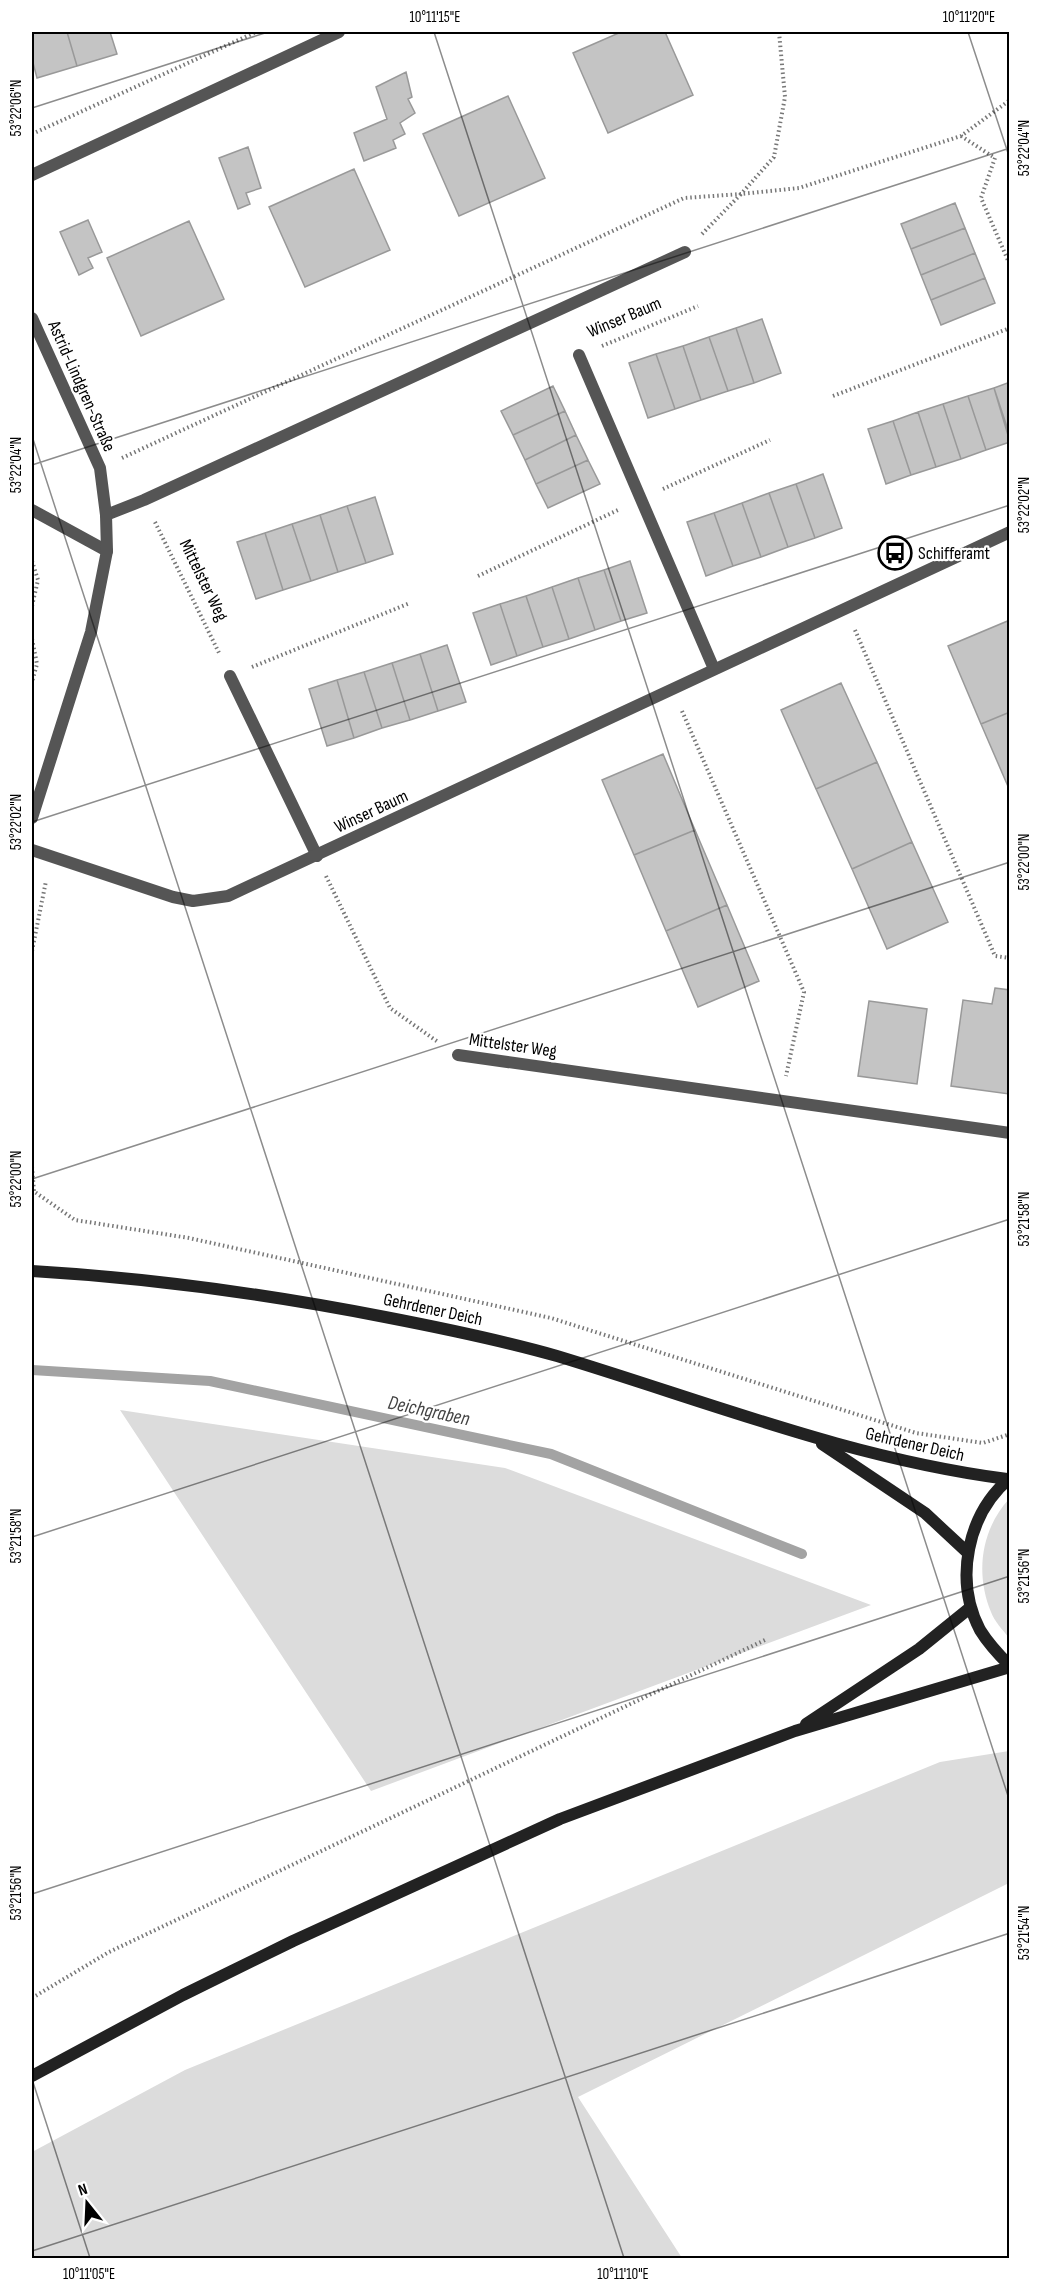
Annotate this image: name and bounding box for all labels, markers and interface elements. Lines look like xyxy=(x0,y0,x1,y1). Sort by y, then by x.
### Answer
text: 10°11'15"E xyxy=(410,8,460,27)
text: 10°11'20"E xyxy=(943,8,995,27)
text: 53°22'06"N xyxy=(7,80,26,136)
text: 53°22'04"N xyxy=(1015,120,1034,176)
street label: Winser Baum xyxy=(584,292,664,342)
street label: Astrid-Lindgren-Straße xyxy=(43,317,120,455)
text: 53°22'04"N xyxy=(7,437,26,493)
text: 53°22'02"N xyxy=(1015,477,1034,533)
bus stop icon: Schifferamt xyxy=(877,535,913,571)
street label: Mittelster Weg xyxy=(175,536,232,625)
place label: Schifferamt xyxy=(918,543,991,564)
street label: Winser Baum xyxy=(331,785,411,838)
text: 53°22'02"N xyxy=(7,794,26,850)
text: 53°22'00"N xyxy=(1015,834,1034,890)
street label: Mittelster Weg xyxy=(468,1029,558,1062)
text: 53°22'00"N xyxy=(7,1151,26,1207)
text: 53°21'58"N xyxy=(1015,1192,1034,1246)
street label: Gehrdener Deich xyxy=(381,1289,484,1330)
water label: Deichgraben xyxy=(386,1391,472,1431)
street label: Gehrdener Deich xyxy=(863,1423,966,1466)
text: 53°21'58"N xyxy=(7,1509,26,1563)
text: 53°21'56"N xyxy=(1015,1549,1034,1603)
text: 53°21'56"N xyxy=(7,1866,26,1920)
text: 53°21'54"N xyxy=(1015,1906,1034,1960)
north arrow xyxy=(57,2173,117,2233)
text: N xyxy=(76,2180,90,2201)
text: 10°11'05"E xyxy=(63,2265,115,2284)
text: 10°11'10"E xyxy=(597,2265,649,2284)

